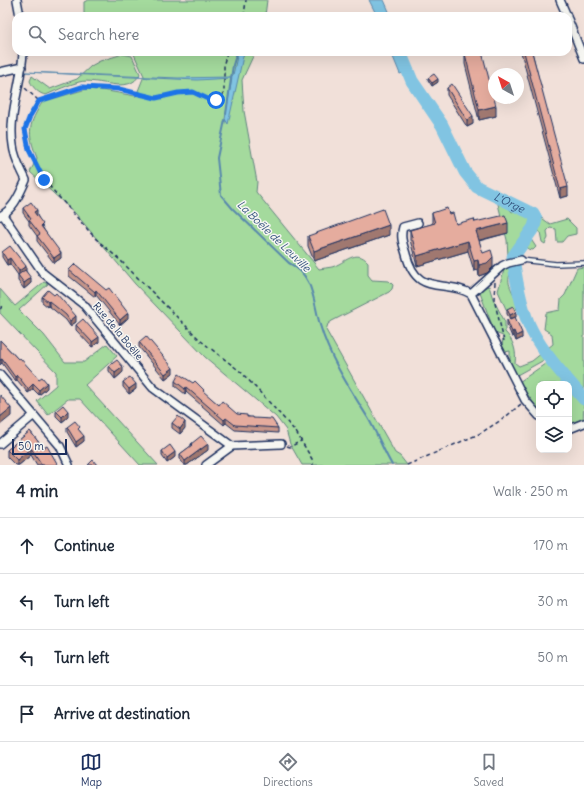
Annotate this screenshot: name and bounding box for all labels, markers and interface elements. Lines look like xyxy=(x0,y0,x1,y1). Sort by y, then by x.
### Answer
search box xyxy=(12,12,572,56)
icon: search xyxy=(26,23,48,45)
text: Search here xyxy=(58,25,139,44)
north arrow xyxy=(488,68,524,104)
route start xyxy=(207,91,225,109)
route end xyxy=(35,171,53,189)
water label: L'Orge xyxy=(492,189,528,216)
water label: La Boële de Leuville xyxy=(234,197,314,275)
street label: Rue de la Boëlle xyxy=(90,300,146,362)
map controls xyxy=(536,381,572,453)
button: locate xyxy=(536,381,572,417)
button: layers xyxy=(536,417,572,453)
scale bar xyxy=(12,437,67,456)
text: 50 m xyxy=(18,439,44,453)
text: 4 min xyxy=(16,480,58,502)
text: Walk · 250 m xyxy=(493,483,568,500)
icon: ahead xyxy=(16,535,38,557)
text: Continue xyxy=(54,536,115,555)
text: 170 m xyxy=(533,537,568,554)
icon: left xyxy=(16,591,38,613)
text: Turn left xyxy=(54,592,109,611)
text: 30 m xyxy=(538,593,568,610)
icon: left xyxy=(16,647,38,669)
text: Turn left xyxy=(54,648,109,667)
text: 50 m xyxy=(537,649,568,666)
icon: arrive xyxy=(16,703,38,725)
text: Arrive at destination xyxy=(54,704,190,723)
tab: Map xyxy=(80,751,102,789)
tab: Directions xyxy=(263,751,313,789)
tab: Saved xyxy=(473,751,504,789)

